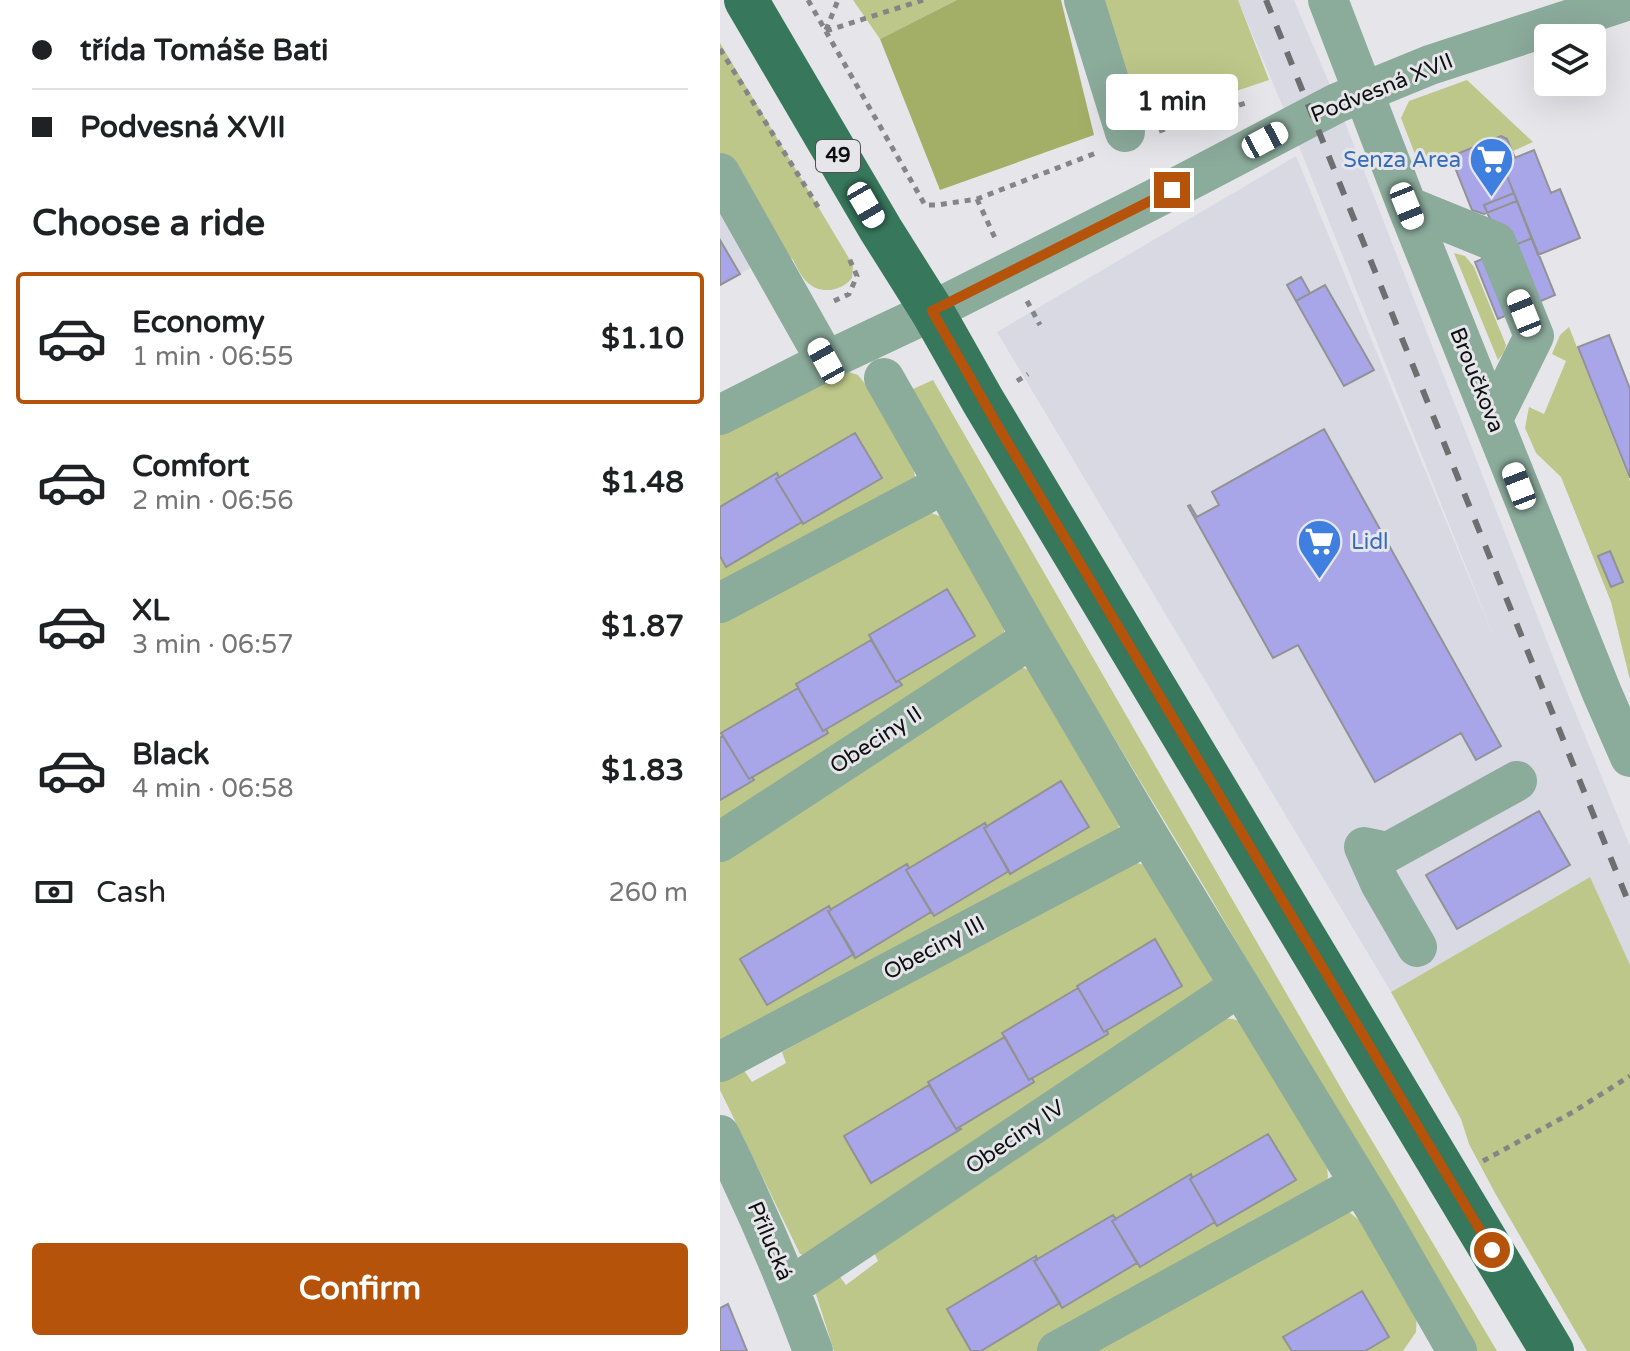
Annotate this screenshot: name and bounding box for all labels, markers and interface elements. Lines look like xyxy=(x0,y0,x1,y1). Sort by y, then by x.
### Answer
map controls xyxy=(1534,24,1606,96)
button: layers xyxy=(1534,24,1606,96)
text: třída Tomáše Bati xyxy=(80,32,328,69)
street label: Podvesná XVII xyxy=(1307,48,1457,128)
callout: 1 min xyxy=(1106,74,1238,130)
text: 1 min xyxy=(1137,86,1207,117)
text: Podvesná XVII xyxy=(80,109,286,146)
car xyxy=(1238,118,1292,162)
supermarket icon: Senza Area xyxy=(1468,136,1516,199)
road number: 49 xyxy=(816,140,860,172)
place label: Senza Area xyxy=(1343,147,1461,173)
route end xyxy=(1154,172,1190,208)
car xyxy=(844,178,888,232)
car xyxy=(1387,179,1427,233)
text: Choose a ride xyxy=(32,202,265,245)
car xyxy=(1504,286,1544,340)
icon: car xyxy=(36,302,108,374)
text: Economy xyxy=(132,304,265,341)
text: $1.10 xyxy=(601,320,684,357)
street label: Broučkova xyxy=(1444,324,1510,436)
car xyxy=(804,334,848,388)
text: 1 min · 06:55 xyxy=(132,341,294,372)
icon: car xyxy=(36,446,108,518)
text: Comfort xyxy=(132,448,250,485)
car xyxy=(1499,459,1539,513)
text: $1.48 xyxy=(602,464,684,501)
text: 2 min · 06:56 xyxy=(132,485,294,516)
supermarket icon: Lidl xyxy=(1296,518,1344,581)
place label: Lidl xyxy=(1351,529,1389,555)
icon: car xyxy=(36,590,108,662)
text: XL xyxy=(132,592,169,629)
text: $1.87 xyxy=(601,608,684,645)
text: 3 min · 06:57 xyxy=(132,629,294,660)
street label: Obeciny II xyxy=(825,701,927,779)
icon: car xyxy=(36,734,108,806)
text: Black xyxy=(132,736,209,773)
text: $1.83 xyxy=(601,752,684,789)
text: 4 min · 06:58 xyxy=(132,773,294,804)
icon: cash xyxy=(32,870,76,914)
text: Cash xyxy=(96,874,166,911)
text: 260 m xyxy=(608,877,688,908)
street label: Obeciny III xyxy=(879,911,989,985)
street label: Obeciny IV xyxy=(961,1094,1069,1180)
street label: Přílucká xyxy=(742,1198,798,1284)
route start xyxy=(1474,1232,1510,1268)
button: Confirm xyxy=(32,1243,688,1335)

